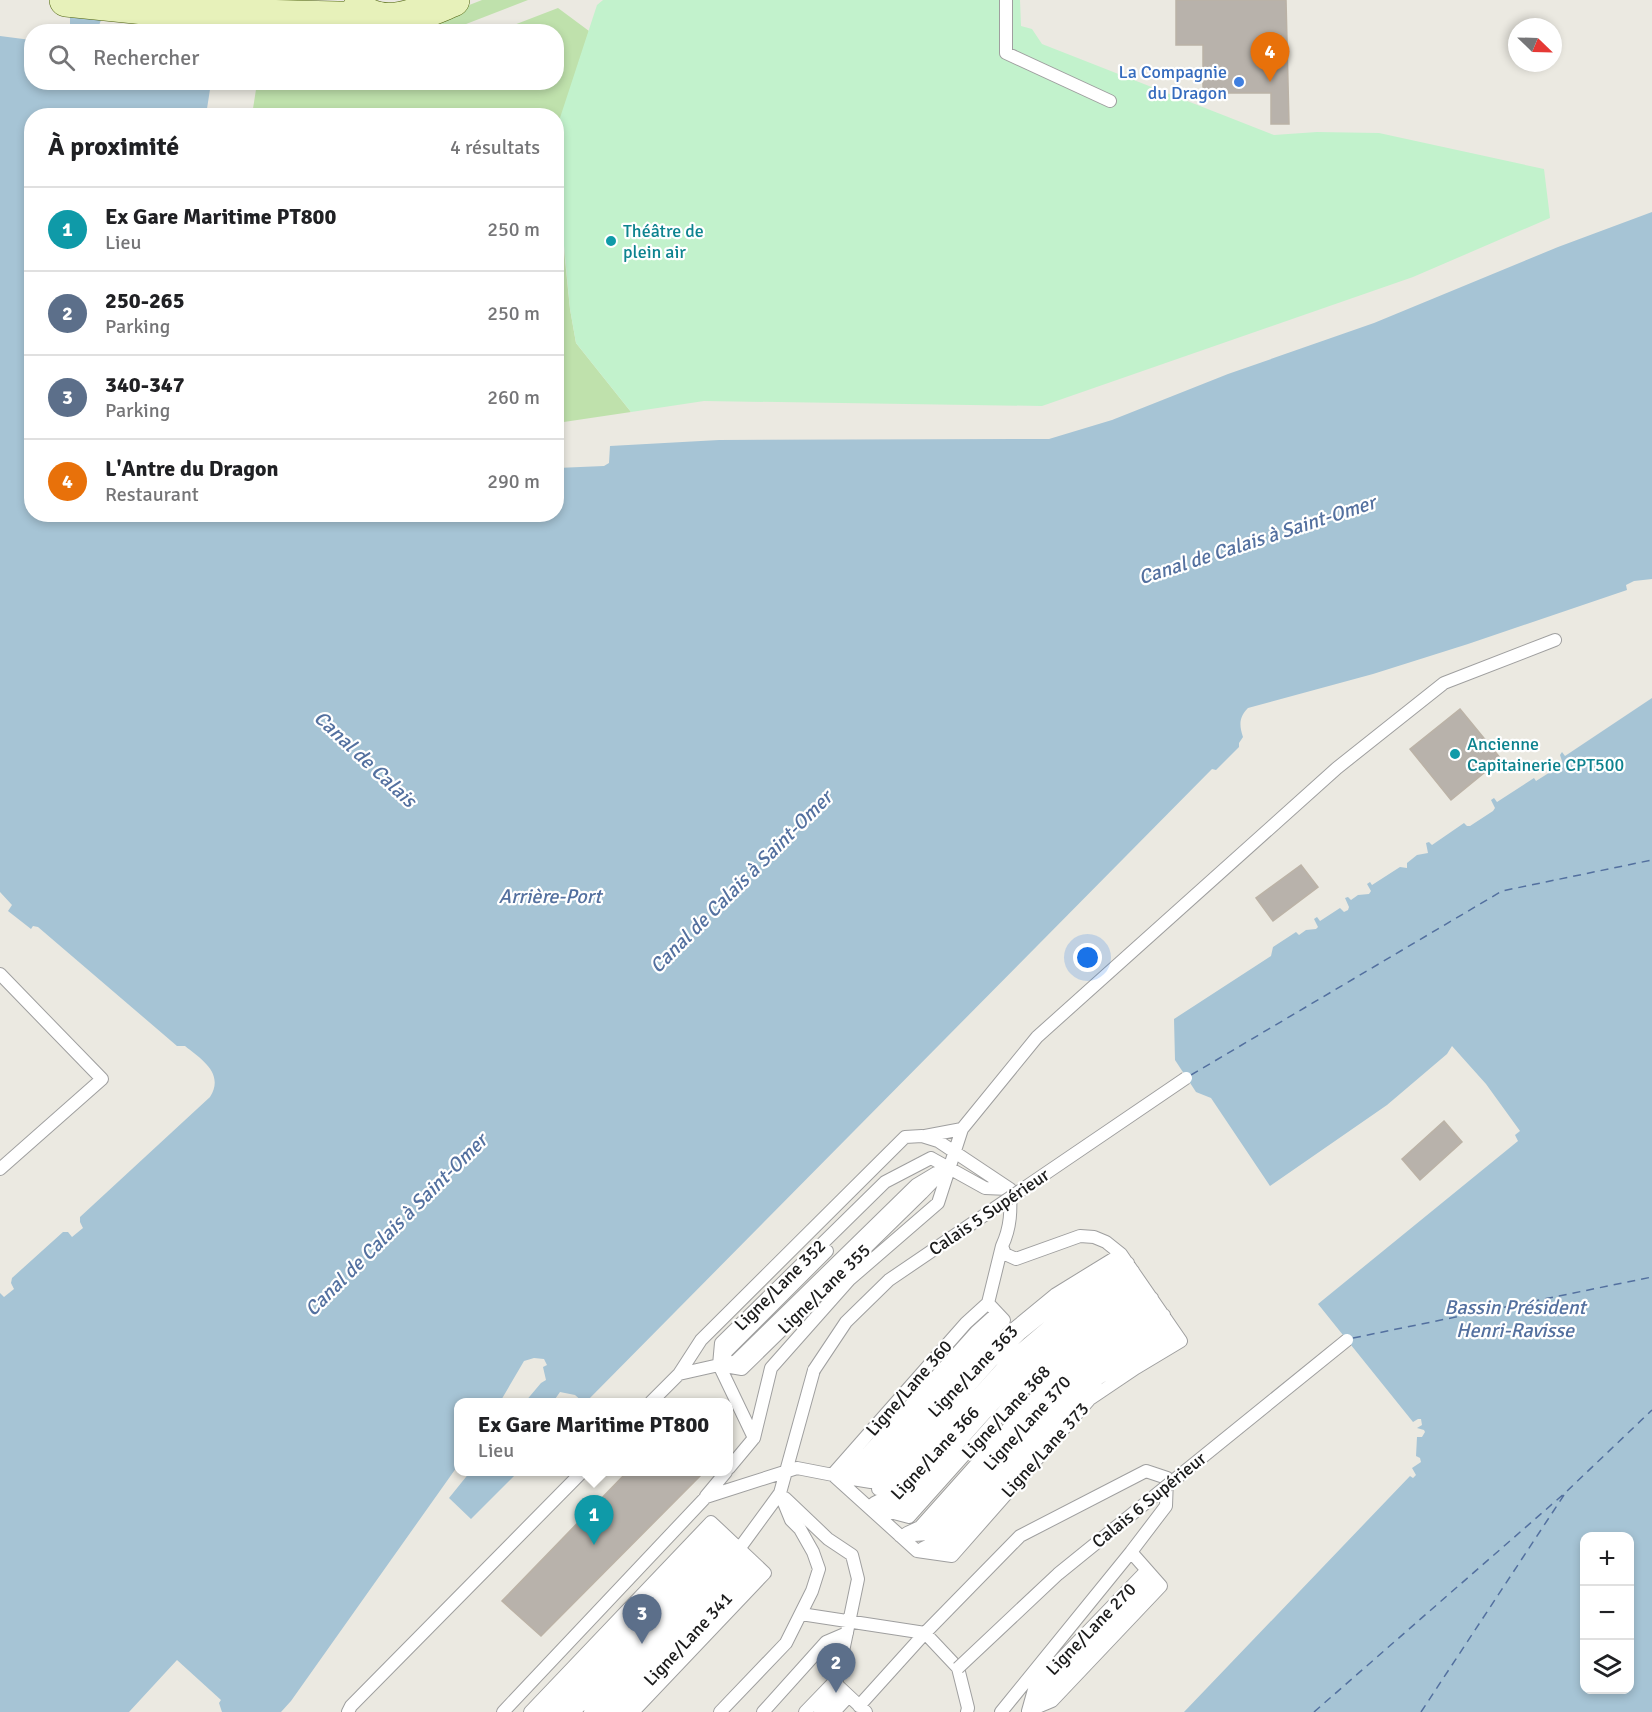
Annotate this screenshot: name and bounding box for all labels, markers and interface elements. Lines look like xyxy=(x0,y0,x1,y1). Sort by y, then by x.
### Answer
north arrow xyxy=(1508,18,1562,72)
search box xyxy=(24,24,564,90)
pin: 4 xyxy=(1250,32,1290,82)
icon: search xyxy=(45,41,78,74)
text: Rechercher xyxy=(93,44,199,71)
place label: La Compagnie du Dragon xyxy=(1118,61,1227,104)
marker: La Compagnie du Dragon xyxy=(1232,75,1246,89)
text: À proximité xyxy=(48,131,179,163)
text: 4 résultats xyxy=(450,135,540,160)
text: Ex Gare Maritime PT800 xyxy=(105,203,336,230)
text: 1 xyxy=(62,217,73,242)
text: 250 m xyxy=(487,217,540,242)
place label: Théâtre de plein air xyxy=(623,220,704,263)
text: Lieu xyxy=(105,230,141,255)
marker: Théâtre de plein air xyxy=(604,234,618,248)
text: 250-265 xyxy=(105,287,185,314)
text: 2 xyxy=(62,301,73,326)
text: 250 m xyxy=(487,301,540,326)
text: Parking xyxy=(105,314,170,339)
text: 340-347 xyxy=(105,371,185,398)
text: 3 xyxy=(62,385,73,410)
text: 260 m xyxy=(487,385,540,410)
text: Parking xyxy=(105,398,170,423)
text: L'Antre du Dragon xyxy=(105,455,279,482)
text: 4 xyxy=(62,469,73,494)
text: 290 m xyxy=(487,469,540,494)
text: Restaurant xyxy=(105,482,199,507)
water label: Canal de Calais à Saint-Omer xyxy=(1135,489,1381,590)
water label: Canal de Calais xyxy=(309,705,423,814)
place label: Ancienne Capitainerie CPT500 xyxy=(1467,733,1624,776)
marker: Ancienne Capitainerie CPT500 xyxy=(1448,747,1462,761)
water label: Canal de Calais à Saint-Omer xyxy=(645,784,839,978)
water label: Arrière-Port xyxy=(499,884,603,909)
your location xyxy=(1073,943,1102,972)
water label: Canal de Calais à Saint-Omer xyxy=(300,1127,494,1321)
street label: Calais 5 Supérieur xyxy=(925,1163,1054,1260)
street label: Ligne/Lane 352 xyxy=(730,1235,830,1335)
street label: Ligne/Lane 355 xyxy=(773,1239,875,1339)
water label: Bassin Président Henri-Ravisse xyxy=(1444,1295,1588,1343)
street label: Ligne/Lane 363 xyxy=(923,1320,1023,1422)
street label: Ligne/Lane 360 xyxy=(861,1335,957,1441)
street label: Ligne/Lane 368 xyxy=(957,1361,1055,1463)
street label: Ligne/Lane 370 xyxy=(979,1371,1075,1475)
popup xyxy=(454,1398,733,1476)
street label: Ligne/Lane 373 xyxy=(997,1398,1093,1502)
street label: Ligne/Lane 366 xyxy=(886,1402,984,1504)
text: Ex Gare Maritime PT800 xyxy=(478,1411,709,1438)
text: Lieu xyxy=(478,1438,514,1463)
street label: Calais 6 Supérieur xyxy=(1088,1447,1211,1553)
pin: 1 xyxy=(574,1496,614,1545)
map controls xyxy=(1580,1532,1634,1694)
button: + xyxy=(1580,1532,1634,1586)
street label: Ligne/Lane 270 xyxy=(1041,1578,1141,1680)
button: − xyxy=(1580,1586,1634,1640)
street label: Ligne/Lane 341 xyxy=(639,1588,737,1690)
pin: 3 xyxy=(622,1594,662,1644)
button: layers xyxy=(1580,1640,1634,1694)
pin: 2 xyxy=(816,1644,856,1693)

